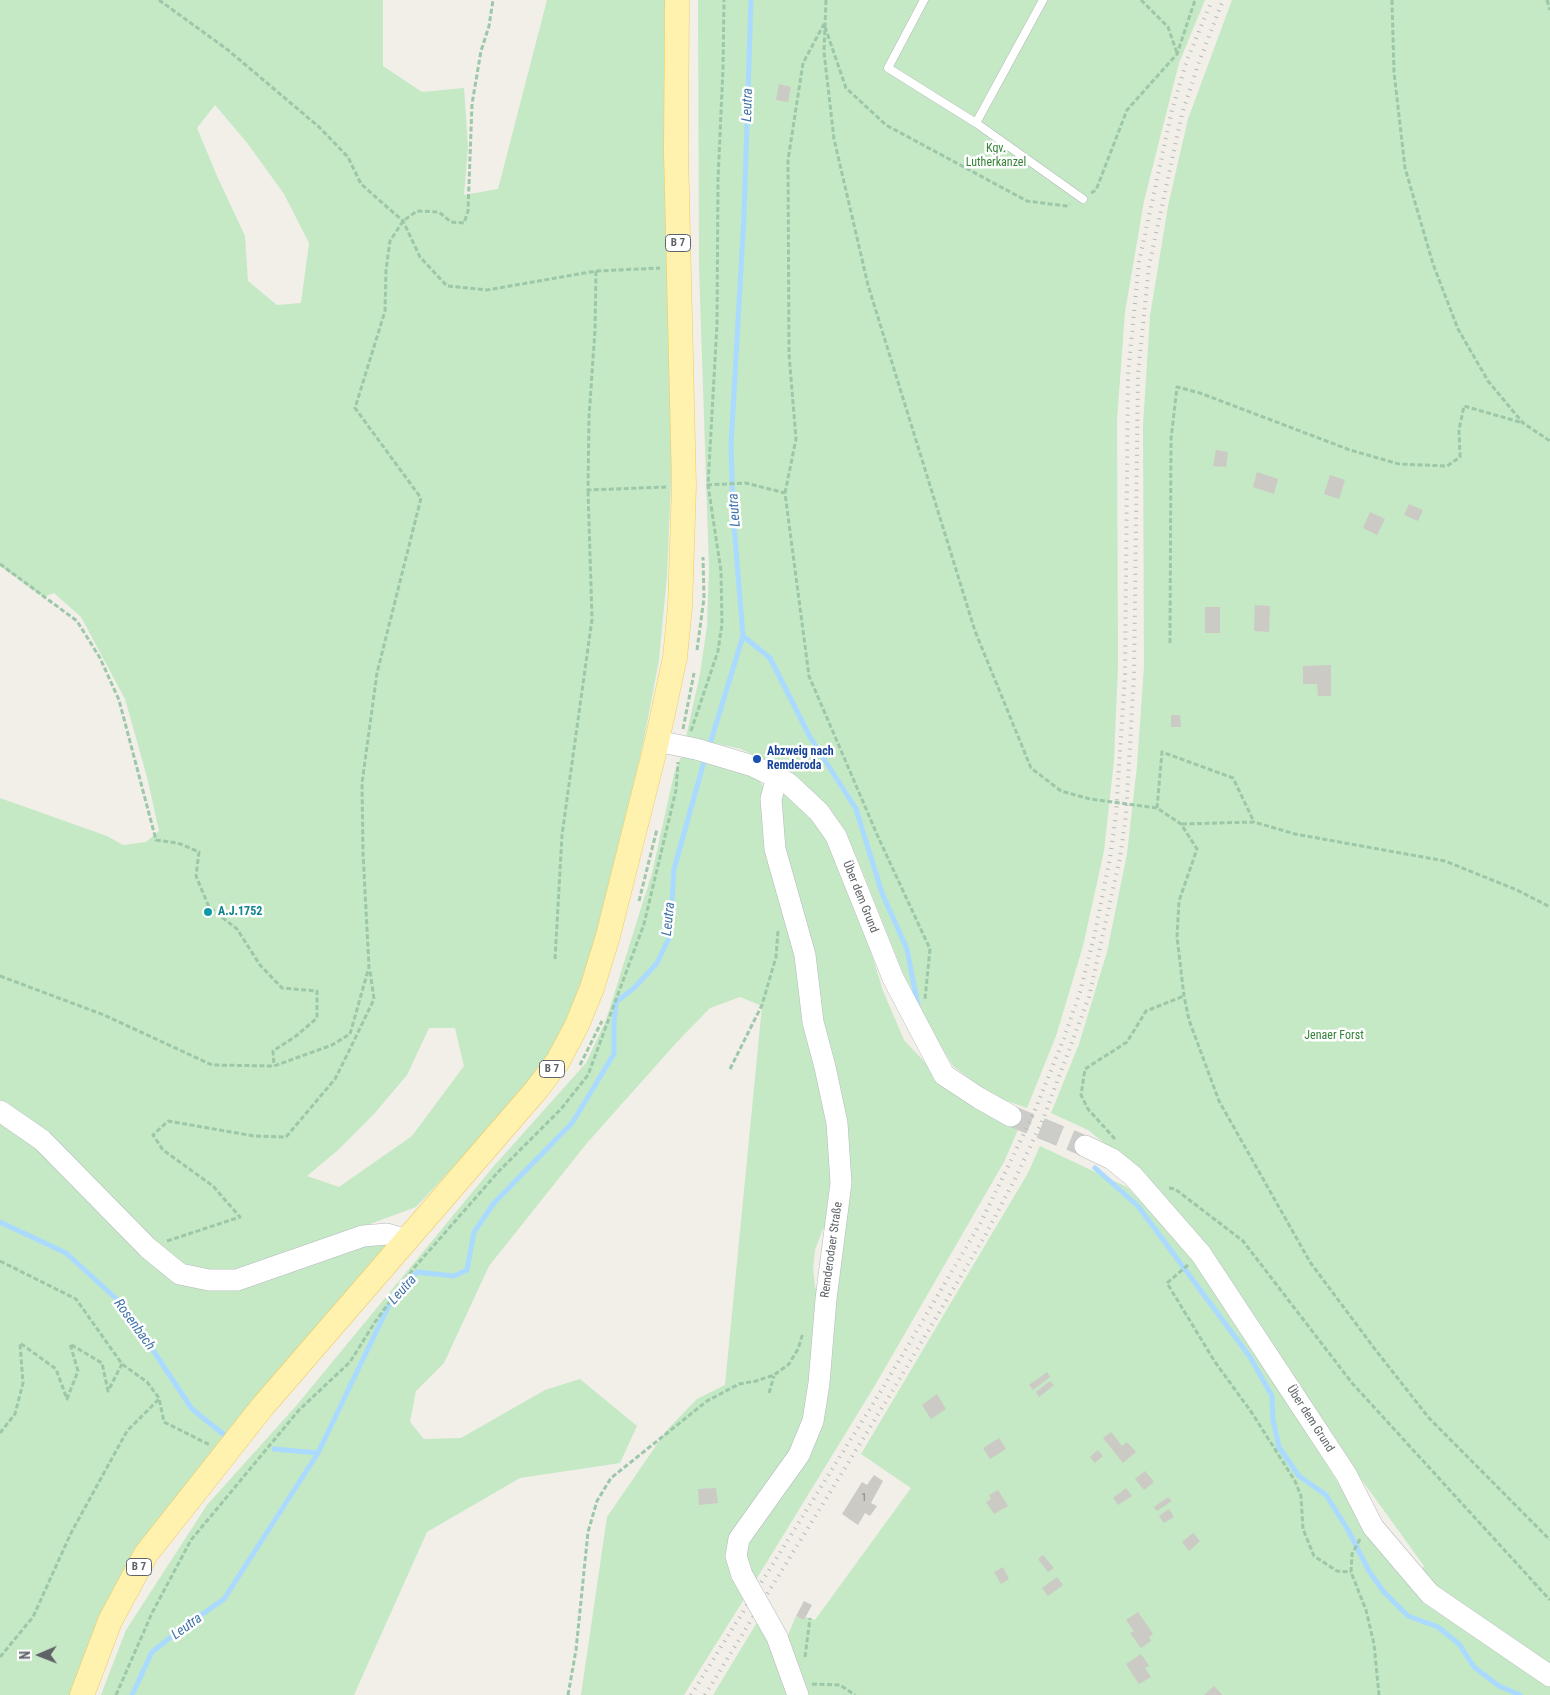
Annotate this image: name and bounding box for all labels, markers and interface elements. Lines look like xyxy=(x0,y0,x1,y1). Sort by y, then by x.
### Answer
water label: Leutra xyxy=(739,88,757,122)
park label: Kgv. Lutherkanzel xyxy=(966,142,1026,170)
road number: B 7 xyxy=(666,234,690,252)
water label: Leutra xyxy=(725,493,745,527)
place label: Abzweig nach Remderoda xyxy=(767,745,834,773)
marker: Abzweig nach Remderoda xyxy=(751,753,763,765)
street label: Über dem Grund xyxy=(839,859,881,935)
water label: Leutra xyxy=(659,901,679,937)
place label: A.J.1752 xyxy=(218,905,262,919)
marker: A.J.1752 xyxy=(202,906,214,918)
park label: Jenaer Forst xyxy=(1304,1029,1364,1043)
road number: B 7 xyxy=(540,1060,564,1078)
street label: Remderodaer Straße xyxy=(818,1201,846,1299)
water label: Leutra xyxy=(385,1272,421,1308)
water label: Rosenbach xyxy=(110,1296,158,1354)
street label: Über dem Grund xyxy=(1283,1383,1337,1455)
house number: 1 xyxy=(862,1492,866,1504)
road number: B 7 xyxy=(126,1558,152,1575)
water label: Leutra xyxy=(168,1610,206,1644)
north arrow xyxy=(15,1630,65,1680)
text: N xyxy=(17,1651,33,1660)

